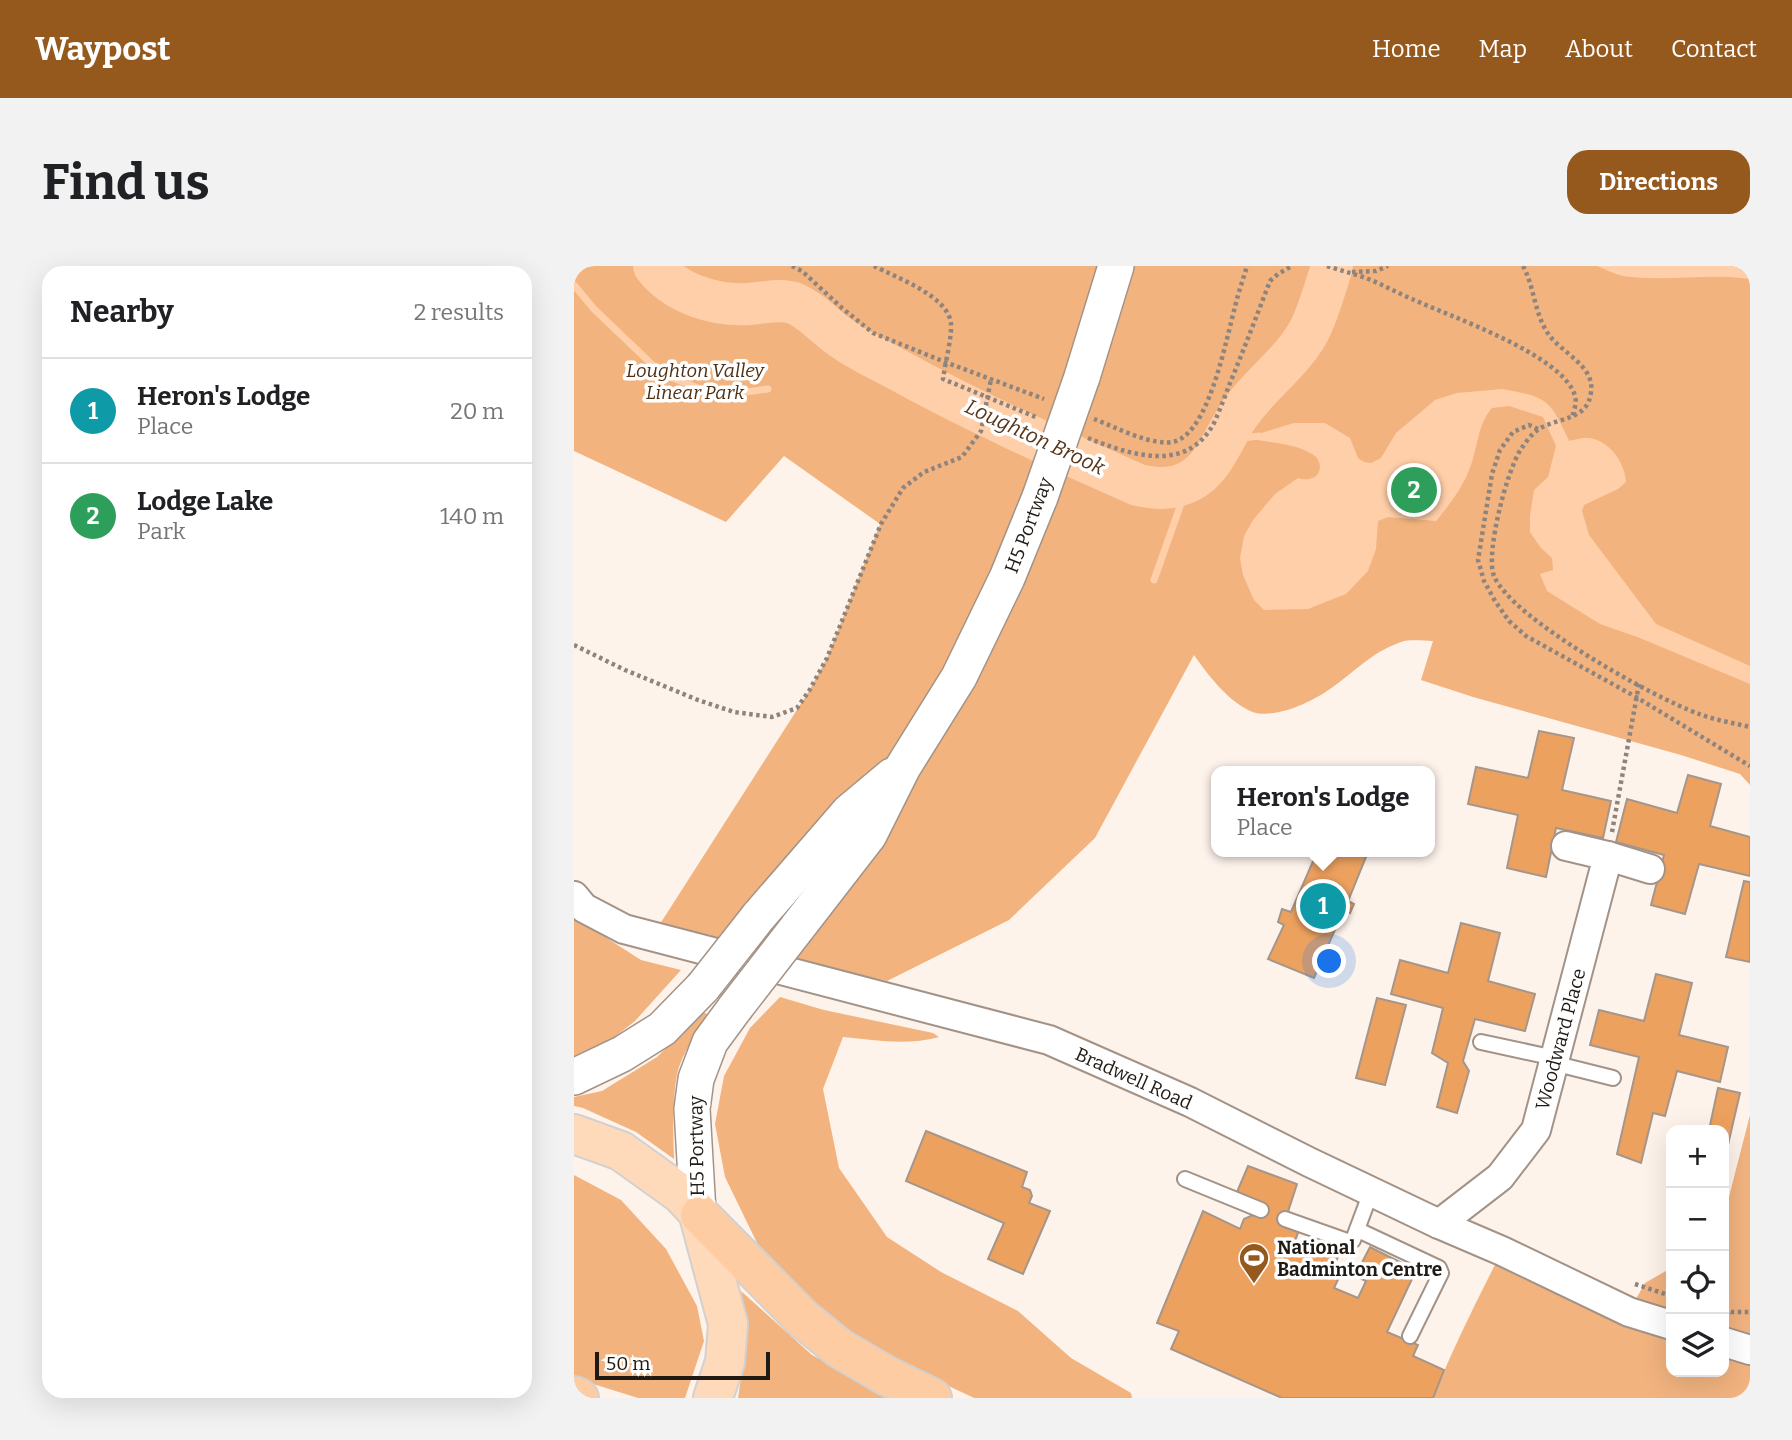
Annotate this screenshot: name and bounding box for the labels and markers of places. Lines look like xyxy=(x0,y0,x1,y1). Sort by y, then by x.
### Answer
pin: 2 xyxy=(1391,464,1437,516)
pin: 1 xyxy=(1300,880,1346,932)
place label: National Badminton Centre xyxy=(1277,1236,1442,1281)
sports icon: National Badminton Centre xyxy=(1237,1241,1271,1285)

